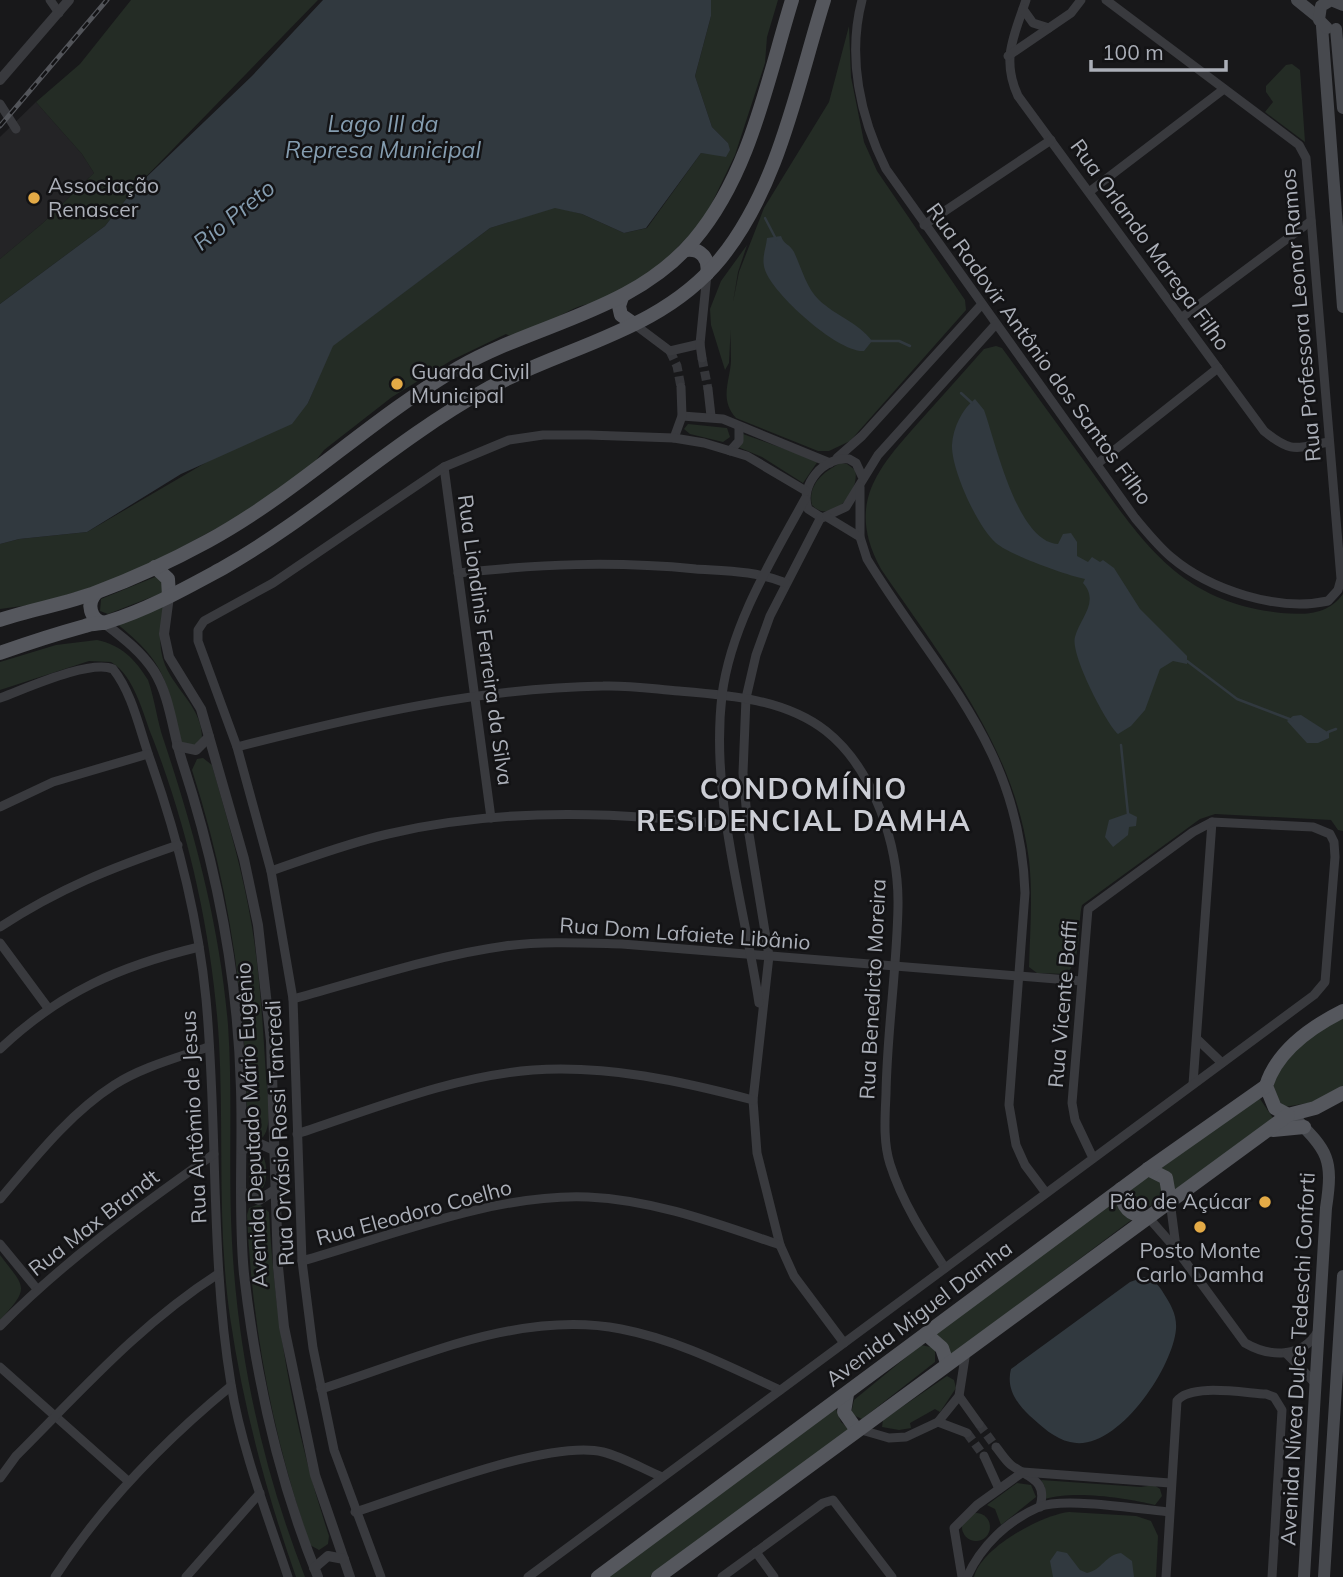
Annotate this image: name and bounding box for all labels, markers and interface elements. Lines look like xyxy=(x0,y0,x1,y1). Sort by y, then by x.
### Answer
scale bar xyxy=(1091,28,1226,72)
text: 100 m xyxy=(1102,39,1164,65)
water label: Lago III da Represa Municipal xyxy=(285,109,481,164)
street label: Rua Orlando Marega Filho xyxy=(1065,134,1236,355)
street label: Rua Professora Leonor Ramos xyxy=(1274,167,1326,463)
place label: Associação Renascer xyxy=(48,172,159,222)
water label: Rio Preto xyxy=(187,173,281,256)
marker: Associação Renascer xyxy=(26,190,42,206)
street label: Rua Radovir Antônio dos Santos Filho xyxy=(921,197,1158,510)
place label: Guarda Civil Municipal xyxy=(411,358,530,408)
marker: Guarda Civil Municipal xyxy=(389,376,405,392)
street label: Rua Liondinis Ferreira da Silva xyxy=(453,493,519,787)
district label: CONDOMÍNIO RESIDENCIAL DAMHA xyxy=(636,771,972,838)
street label: Rua Benedicto Moreira xyxy=(853,878,891,1100)
street label: Rua Dom Lafaiete Libânio xyxy=(559,911,811,955)
street label: Rua Vicente Baffi xyxy=(1042,919,1082,1089)
street label: Avenida Deputado Mário Eugênio xyxy=(229,962,273,1288)
street label: Rua Orvásio Rossi Tancredi xyxy=(259,999,299,1267)
street label: Rua Antômio de Jesus xyxy=(174,1010,212,1224)
street label: Rua Max Brandt xyxy=(23,1163,164,1281)
street label: Avenida Nívea Dulce Tedeschi Conforti xyxy=(1274,1172,1320,1546)
street label: Rua Eleodoro Coelho xyxy=(313,1173,514,1251)
place label: Pão de Açúcar xyxy=(1109,1188,1251,1214)
marker: Pão de Açúcar xyxy=(1257,1194,1273,1210)
marker: Posto Monte Carlo Damha xyxy=(1192,1219,1208,1235)
street label: Avenida Miguel Damha xyxy=(820,1235,1017,1392)
place label: Posto Monte Carlo Damha xyxy=(1136,1237,1264,1287)

